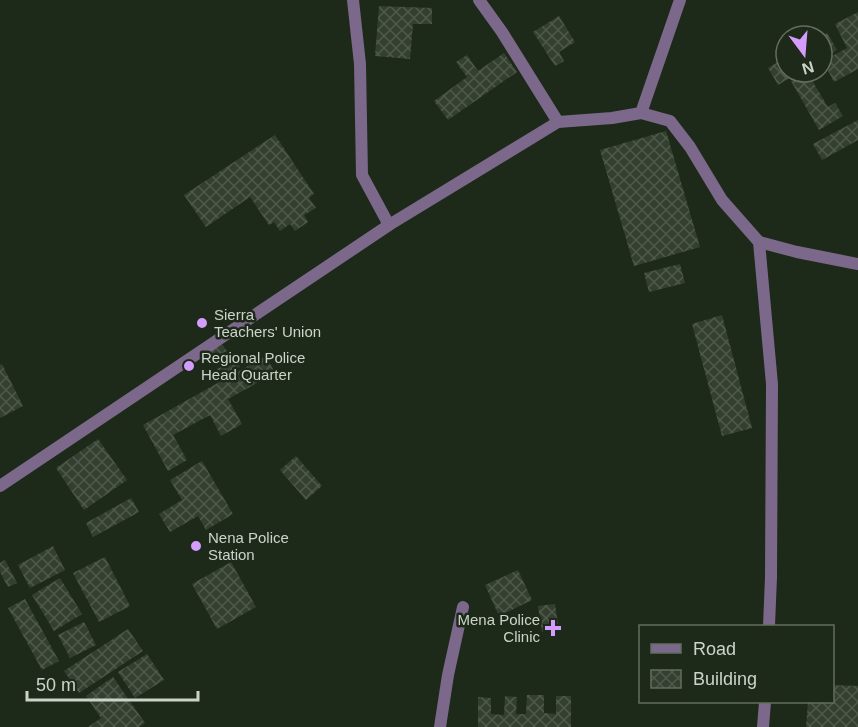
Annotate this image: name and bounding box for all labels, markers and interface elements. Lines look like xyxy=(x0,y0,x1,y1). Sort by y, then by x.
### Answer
north arrow xyxy=(774,24,834,84)
text: N xyxy=(800,58,816,78)
place label: Sierra Teachers' Union xyxy=(214,306,321,340)
marker: Sierra Teachers' Union xyxy=(195,316,209,330)
place label: Regional Police Head Quarter xyxy=(201,349,305,383)
marker: Regional Police Head Quarter xyxy=(182,359,196,373)
place label: Nena Police Station xyxy=(208,529,289,563)
marker: Nena Police Station xyxy=(189,539,203,553)
place label: Mena Police Clinic xyxy=(457,611,540,645)
marker: Mena Police Clinic xyxy=(544,619,562,637)
legend xyxy=(639,625,834,703)
text: Road xyxy=(693,639,736,659)
scale bar xyxy=(27,664,198,702)
text: Building xyxy=(693,669,757,689)
text: 50 m xyxy=(36,675,76,695)

